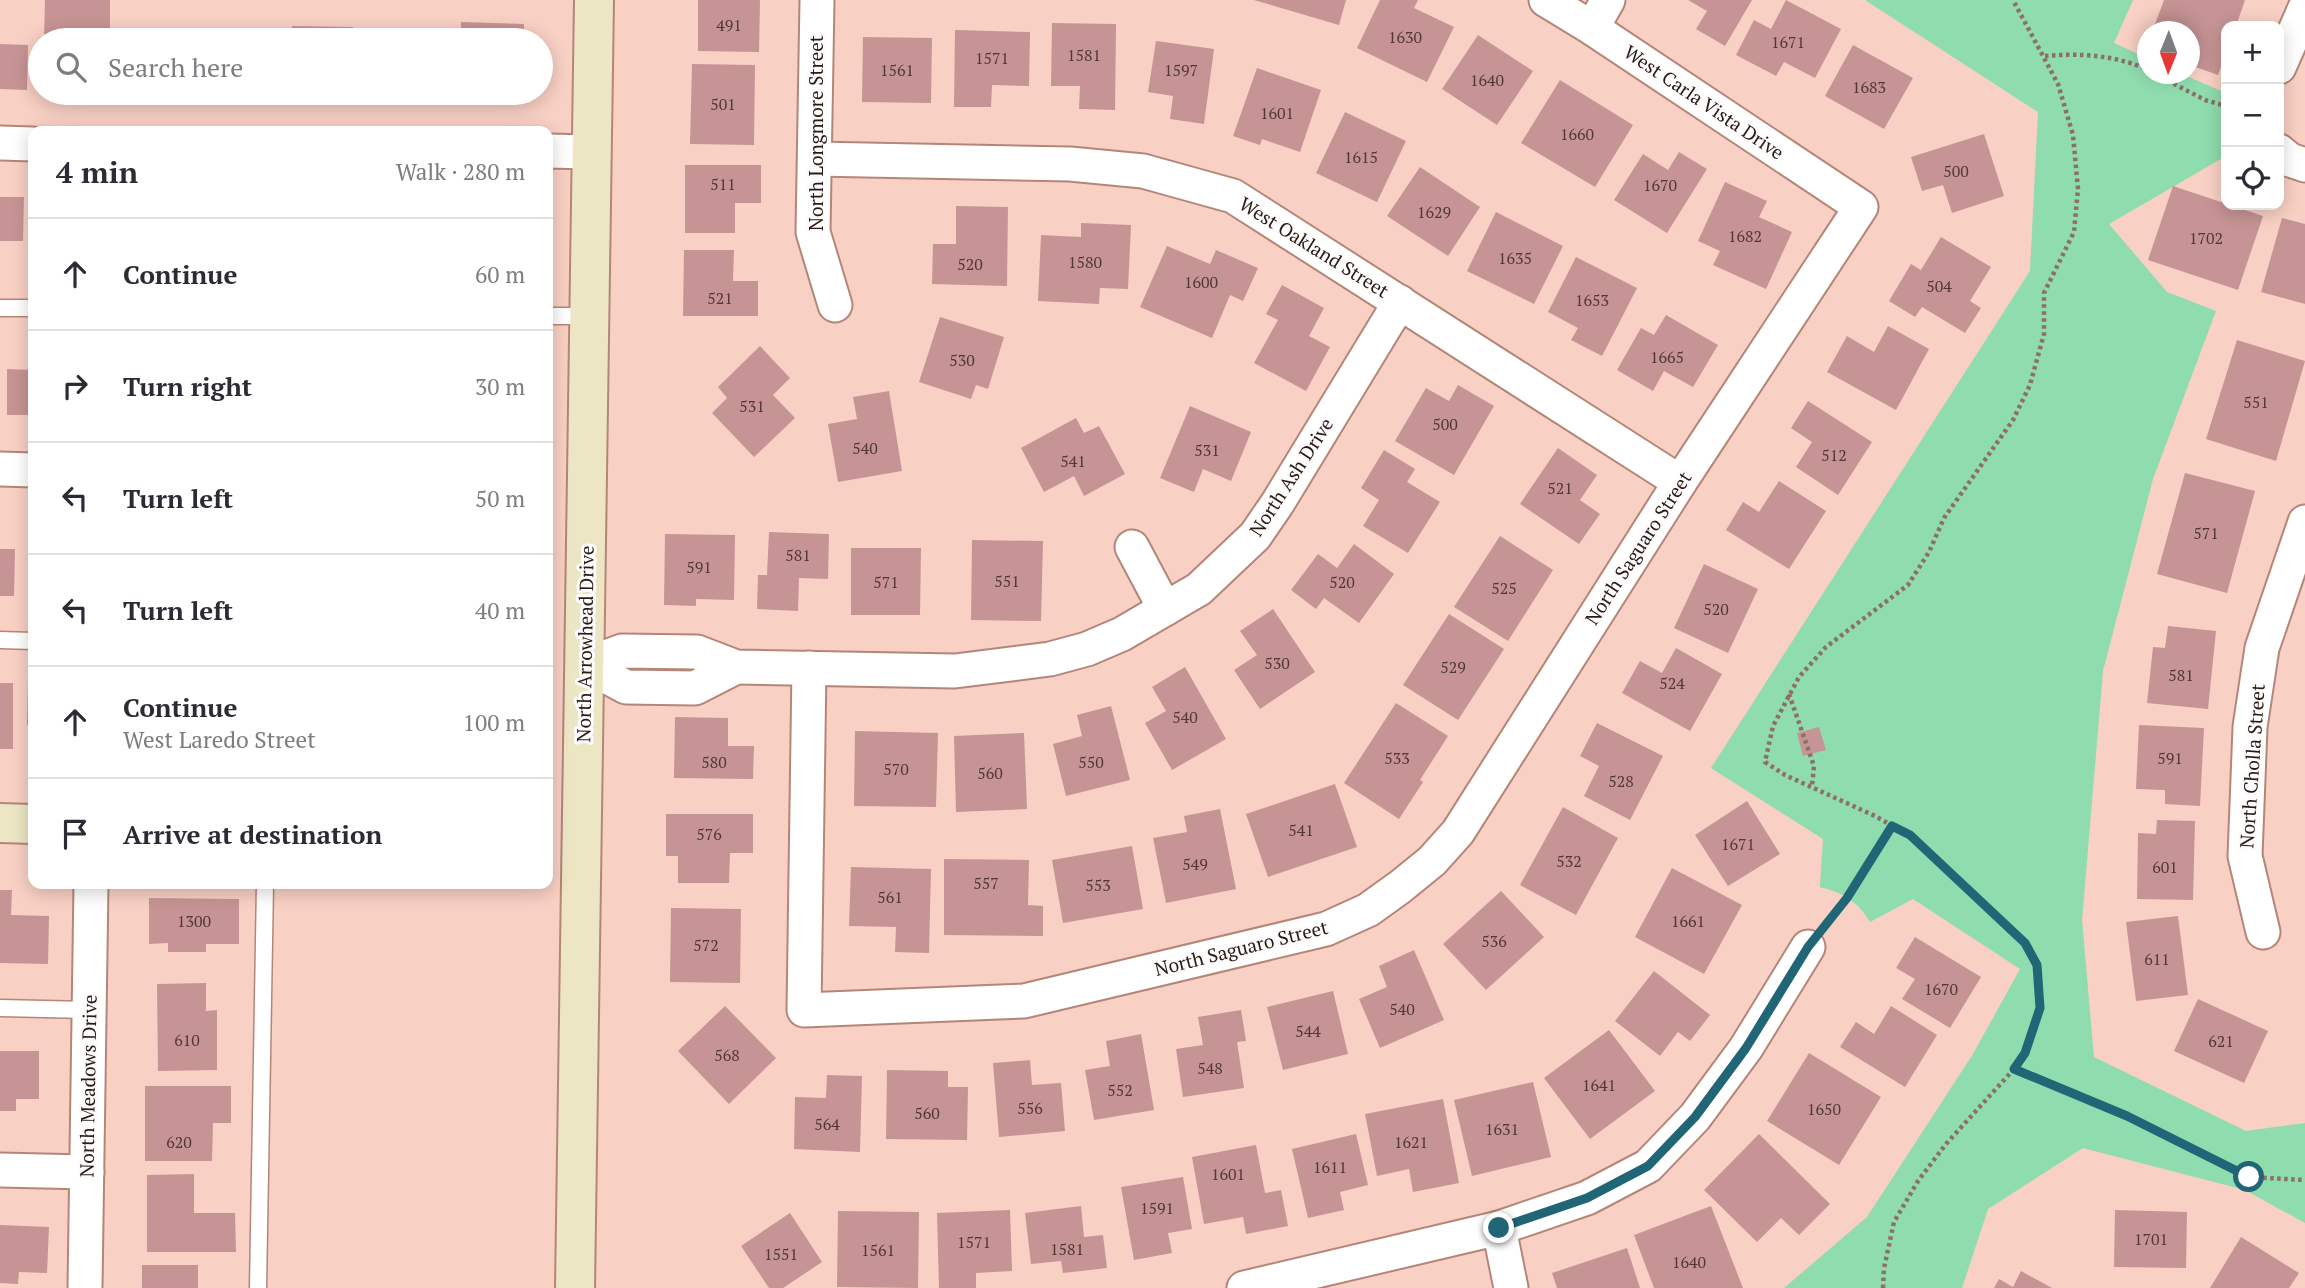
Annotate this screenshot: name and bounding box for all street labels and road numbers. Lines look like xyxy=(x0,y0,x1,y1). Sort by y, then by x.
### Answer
street label: North Longmore Street xyxy=(803,35,828,231)
street label: West Carla Vista Drive xyxy=(1619,39,1789,165)
street label: West Oakland Street xyxy=(1235,190,1394,303)
street label: North Ash Drive xyxy=(1243,413,1338,541)
street label: North Saguaro Street xyxy=(1579,466,1697,629)
street label: North Arrowhead Drive xyxy=(570,545,599,743)
street label: North Cholla Street xyxy=(2233,683,2270,849)
street label: North Saguaro Street xyxy=(1152,914,1330,981)
street label: North Meadows Drive xyxy=(73,994,102,1178)

